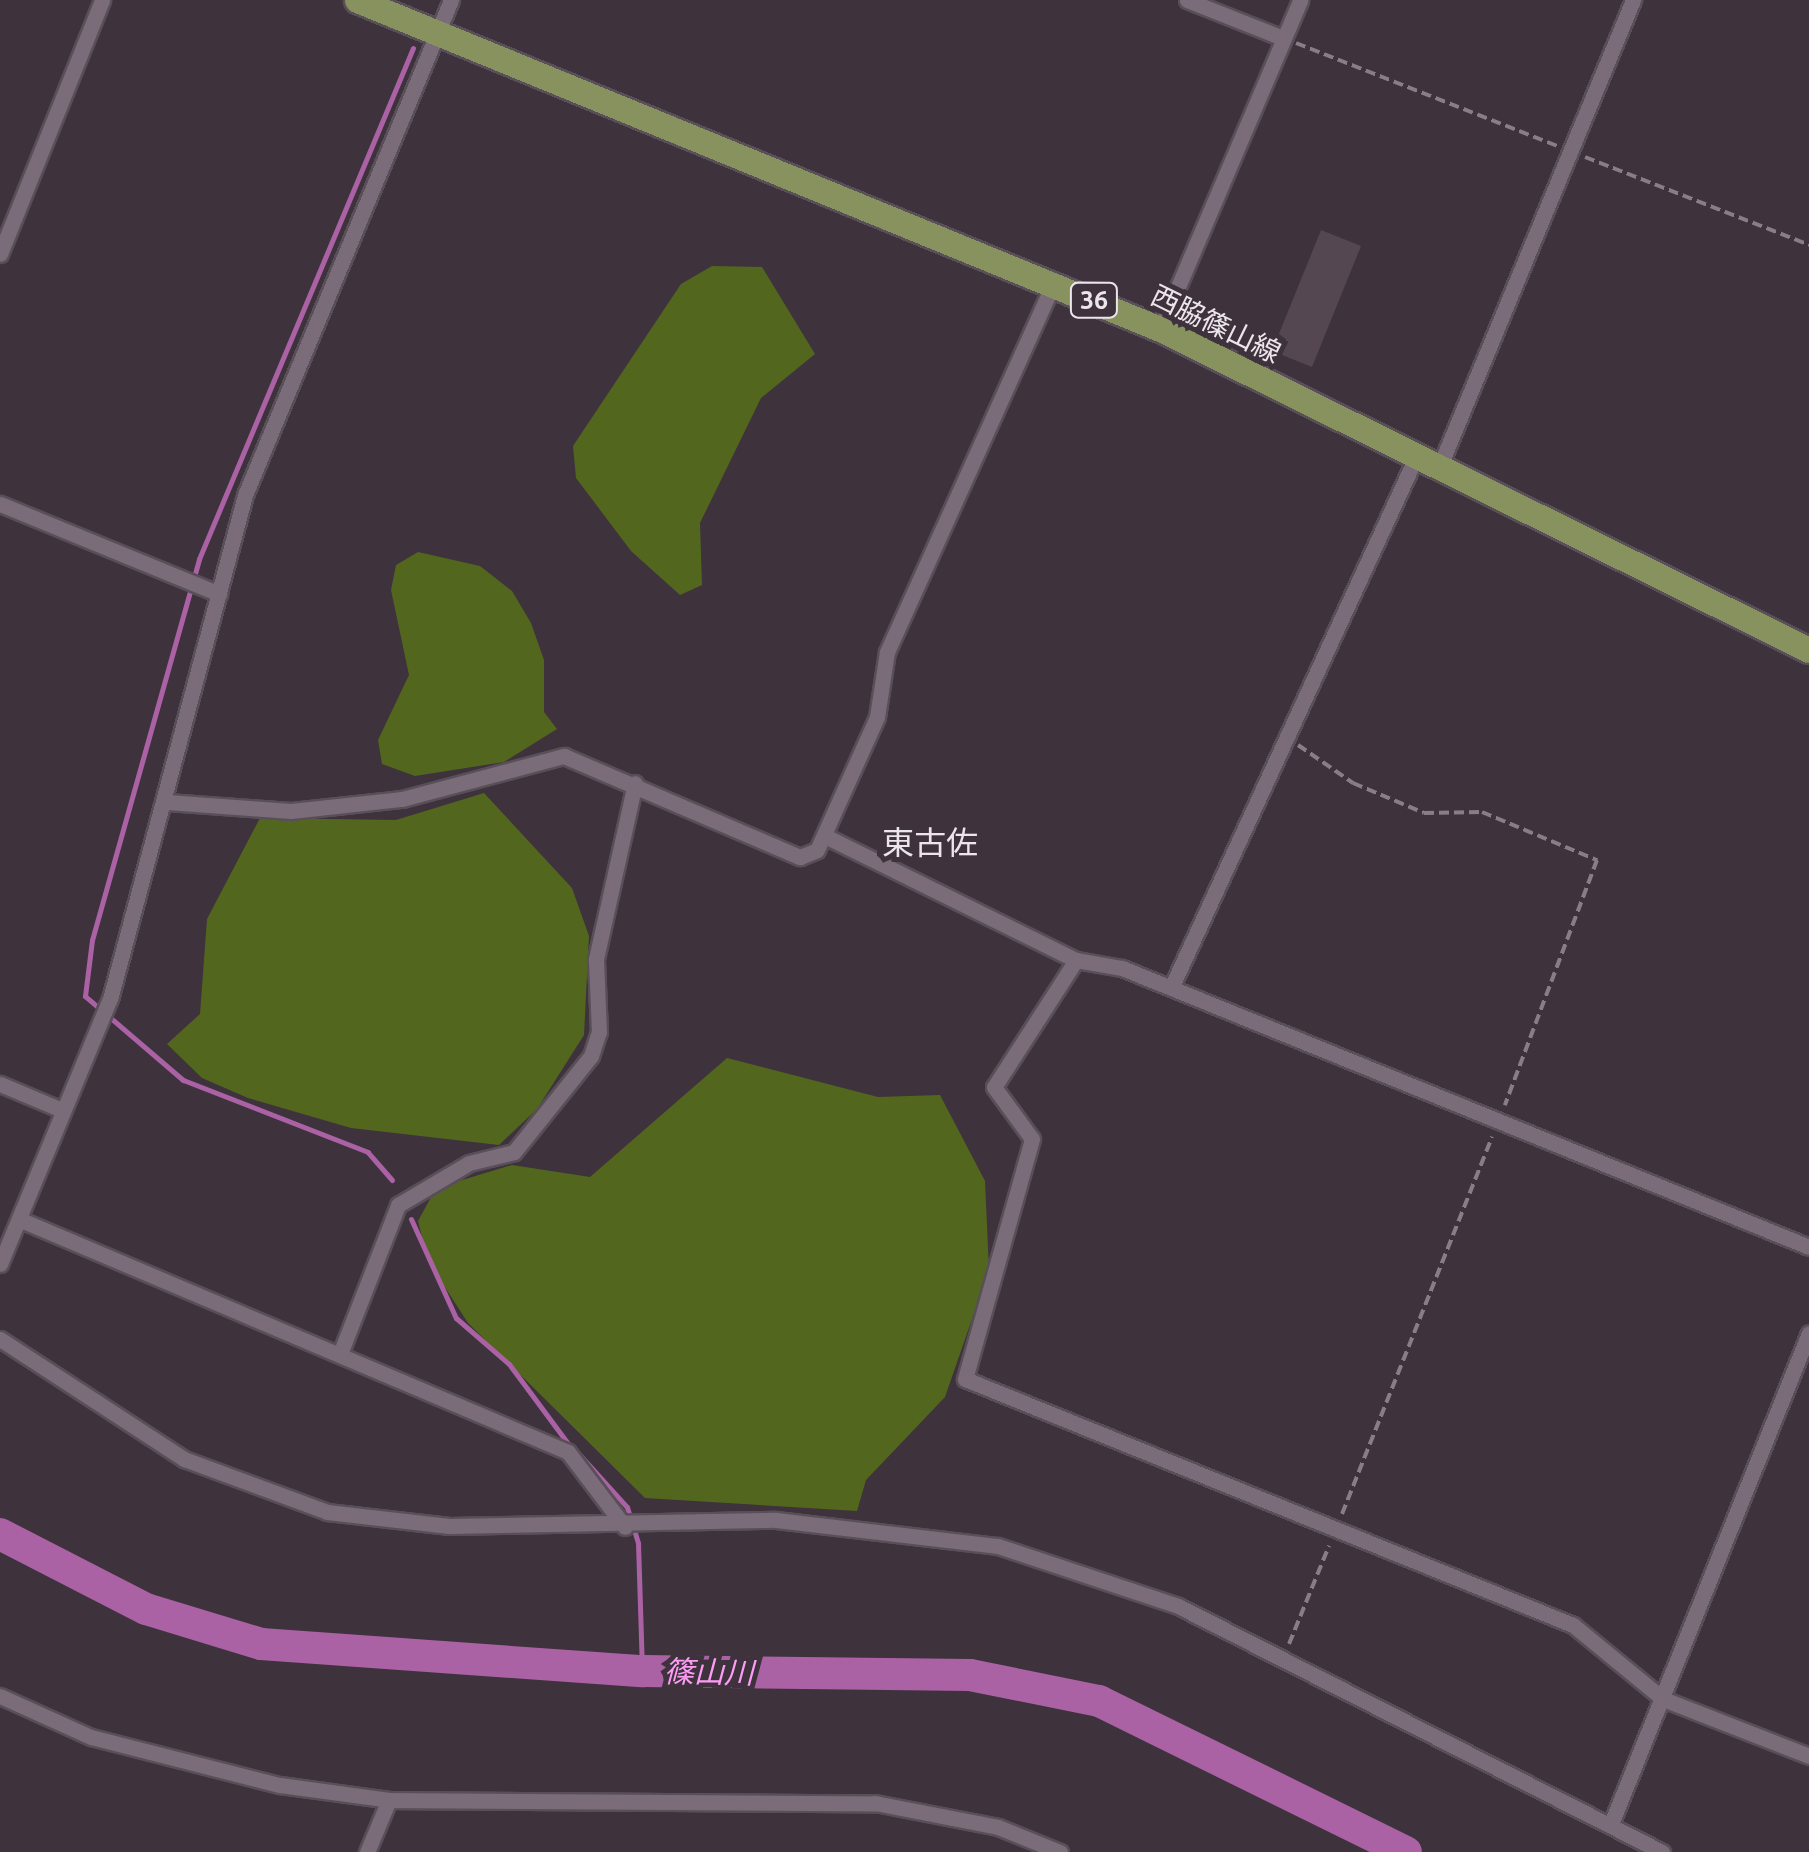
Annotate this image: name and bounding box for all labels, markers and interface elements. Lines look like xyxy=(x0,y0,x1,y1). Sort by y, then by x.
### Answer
street label: 西脇篠山線 xyxy=(1146,278,1286,370)
road number: 36 xyxy=(1069,280,1119,320)
district label: 東古佐 xyxy=(882,823,978,861)
water label: 篠山川 xyxy=(664,1653,754,1691)

